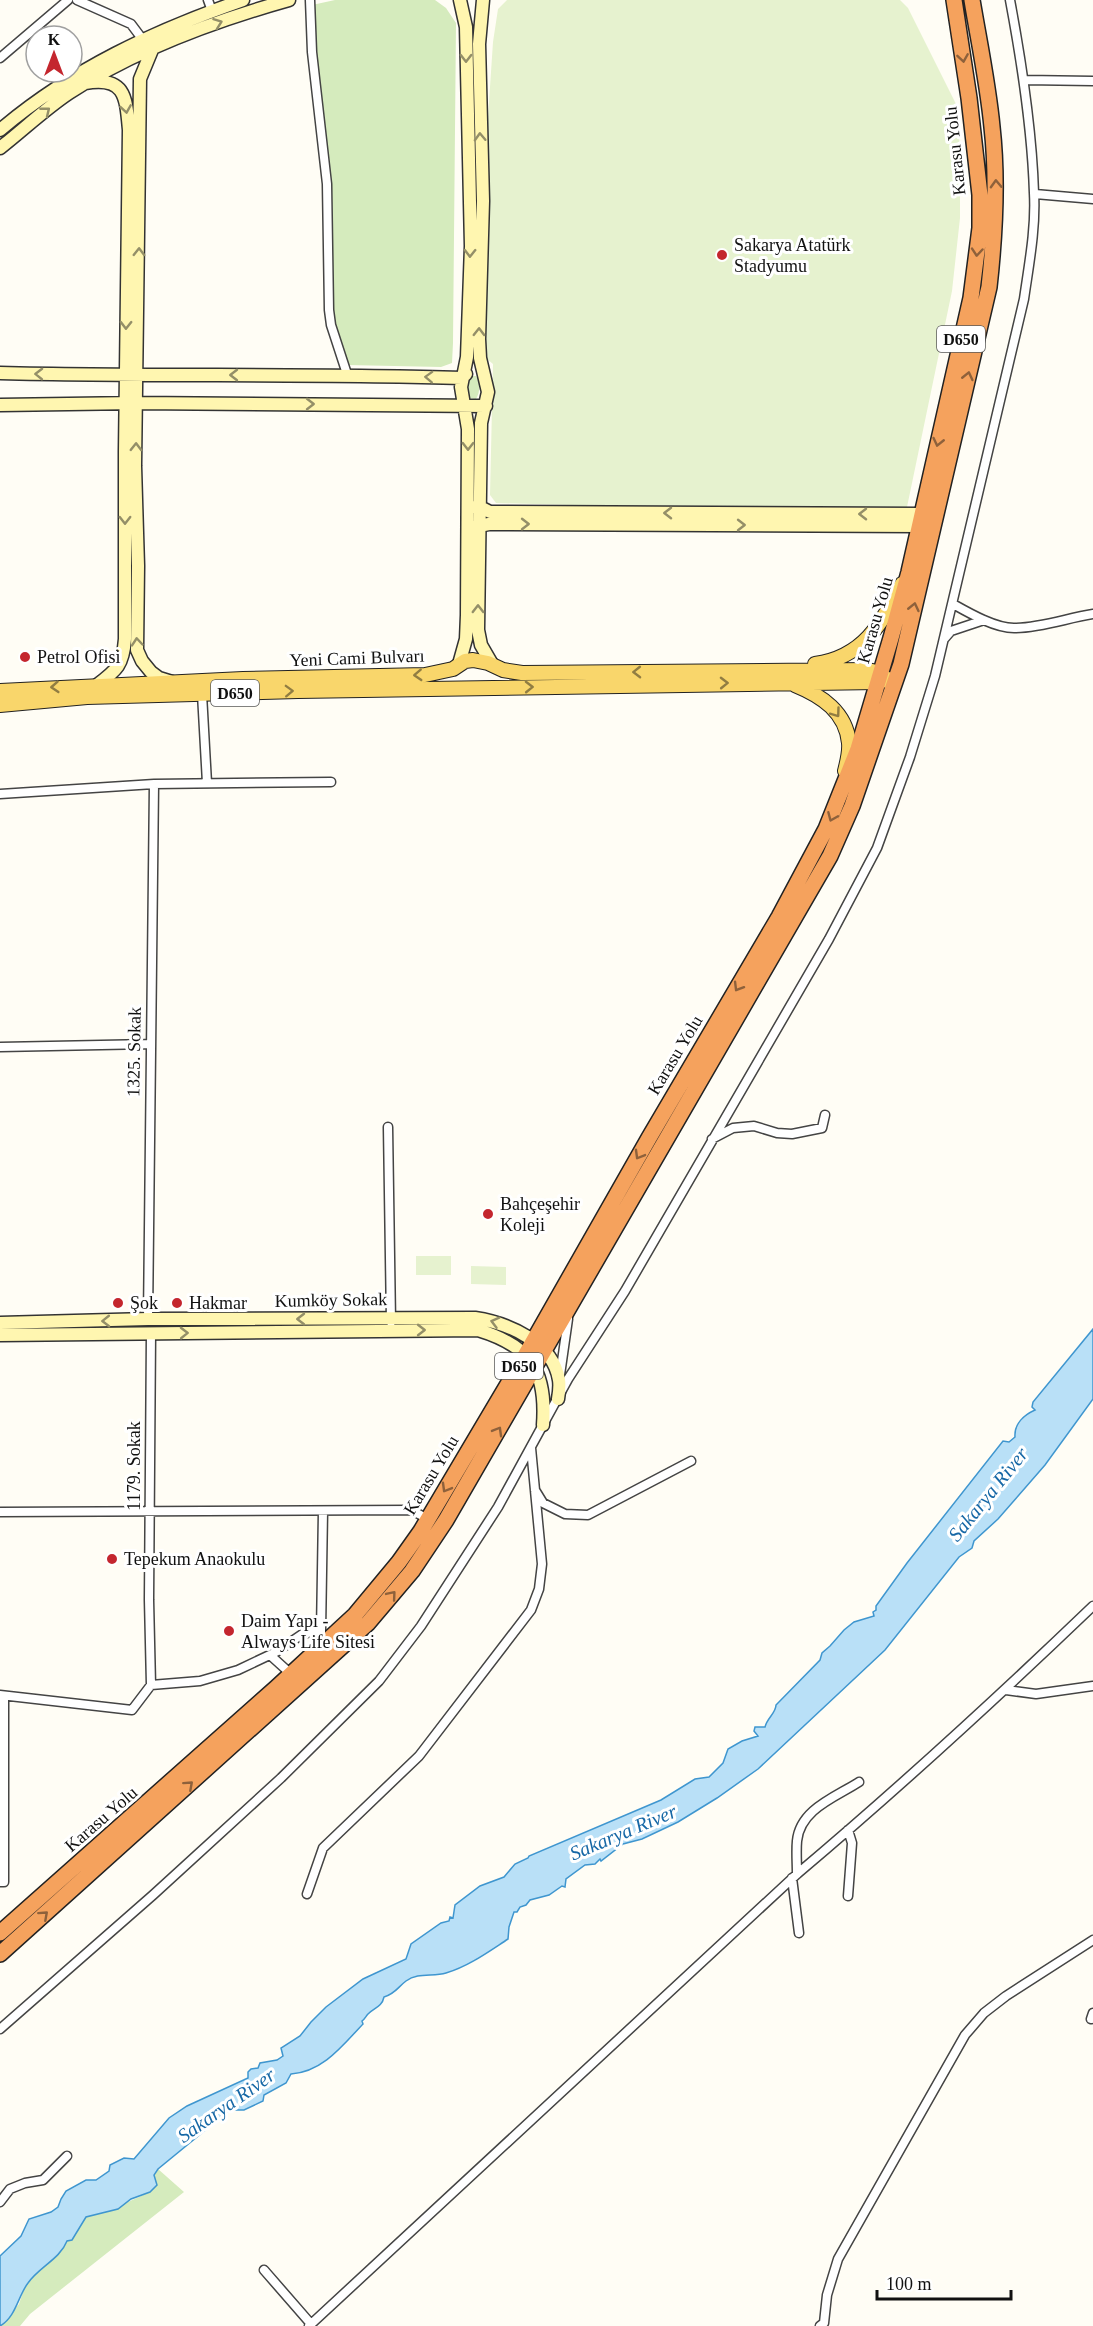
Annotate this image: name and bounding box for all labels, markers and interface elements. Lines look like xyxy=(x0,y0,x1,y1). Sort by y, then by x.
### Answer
one-way arrow xyxy=(213,18,223,31)
north arrow xyxy=(24,24,84,84)
text: K xyxy=(48,31,61,48)
one-way arrow xyxy=(460,53,472,62)
one-way arrow xyxy=(957,53,969,62)
one-way arrow xyxy=(120,104,132,114)
street label: Karasu Yolu xyxy=(940,106,970,196)
one-way arrow xyxy=(39,108,50,119)
one-way arrow xyxy=(474,132,487,141)
one-way arrow xyxy=(989,180,1002,189)
place label: Sakarya Atatürk Stadyumu xyxy=(734,235,850,276)
one-way arrow xyxy=(971,247,984,256)
one-way arrow xyxy=(133,248,145,257)
one-way arrow xyxy=(464,248,477,257)
marker: Sakarya Atatürk Stadyumu xyxy=(715,248,729,262)
one-way arrow xyxy=(120,320,132,329)
road number: D650 xyxy=(937,326,985,352)
one-way arrow xyxy=(473,327,485,336)
one-way arrow xyxy=(34,368,43,380)
one-way arrow xyxy=(229,369,238,381)
one-way arrow xyxy=(424,371,433,383)
one-way arrow xyxy=(960,372,973,382)
one-way arrow xyxy=(306,398,315,410)
one-way arrow xyxy=(932,437,945,447)
one-way arrow xyxy=(462,442,474,451)
one-way arrow xyxy=(129,443,142,452)
one-way arrow xyxy=(664,507,673,519)
one-way arrow xyxy=(859,508,868,520)
one-way arrow xyxy=(119,515,131,524)
one-way arrow xyxy=(521,518,530,530)
one-way arrow xyxy=(737,519,746,531)
street label: Karasu Yolu xyxy=(853,574,897,666)
one-way arrow xyxy=(907,602,920,612)
one-way arrow xyxy=(472,604,484,613)
one-way arrow xyxy=(131,637,144,647)
street label: Yeni Cami Bulvarı xyxy=(289,646,425,670)
place label: Petrol Ofisi xyxy=(37,647,121,667)
marker: Petrol Ofisi xyxy=(18,650,32,664)
one-way arrow xyxy=(632,665,641,678)
one-way arrow xyxy=(414,668,423,681)
one-way arrow xyxy=(720,677,729,689)
road number: D650 xyxy=(211,680,259,706)
one-way arrow xyxy=(51,681,60,694)
one-way arrow xyxy=(525,681,534,693)
one-way arrow xyxy=(285,685,294,698)
one-way arrow xyxy=(829,706,840,717)
one-way arrow xyxy=(827,810,839,821)
one-way arrow xyxy=(733,981,745,991)
street label: 1325. Sokak xyxy=(123,1007,145,1097)
street label: Karasu Yolu xyxy=(644,1012,706,1098)
one-way arrow xyxy=(635,1149,646,1159)
place label: Bahçeşehir Koleji xyxy=(500,1194,580,1235)
marker: Bahçeşehir Koleji xyxy=(481,1207,495,1221)
street label: Kumköy Sokak xyxy=(275,1289,387,1311)
place label: Şok xyxy=(130,1293,158,1313)
place label: Hakmar xyxy=(189,1293,247,1313)
marker: Şok xyxy=(111,1296,125,1310)
marker: Hakmar xyxy=(170,1296,184,1310)
one-way arrow xyxy=(296,1313,305,1325)
one-way arrow xyxy=(101,1314,110,1327)
one-way arrow xyxy=(491,1317,501,1330)
one-way arrow xyxy=(417,1324,426,1336)
one-way arrow xyxy=(180,1326,189,1339)
road number: D650 xyxy=(495,1353,543,1379)
street label: 1179. Sokak xyxy=(124,1421,144,1511)
one-way arrow xyxy=(490,1427,502,1437)
street label: Karasu Yolu xyxy=(400,1432,462,1518)
water label: Sakarya River xyxy=(944,1443,1033,1546)
one-way arrow xyxy=(442,1482,454,1492)
place label: Tepekum Anaokulu xyxy=(124,1549,265,1569)
marker: Tepekum Anaokulu xyxy=(105,1552,119,1566)
one-way arrow xyxy=(385,1591,396,1602)
place label: Daim Yapı - Always Life Sitesi xyxy=(241,1611,375,1652)
marker: Daim Yapı - Always Life Sitesi xyxy=(222,1624,236,1638)
one-way arrow xyxy=(182,1781,193,1792)
street label: Karasu Yolu xyxy=(61,1782,141,1856)
water label: Sakarya River xyxy=(566,1800,680,1865)
one-way arrow xyxy=(37,1911,47,1922)
water label: Sakarya River xyxy=(173,2063,280,2147)
scale bar xyxy=(877,2263,1010,2301)
text: 100 m xyxy=(886,2274,932,2294)

